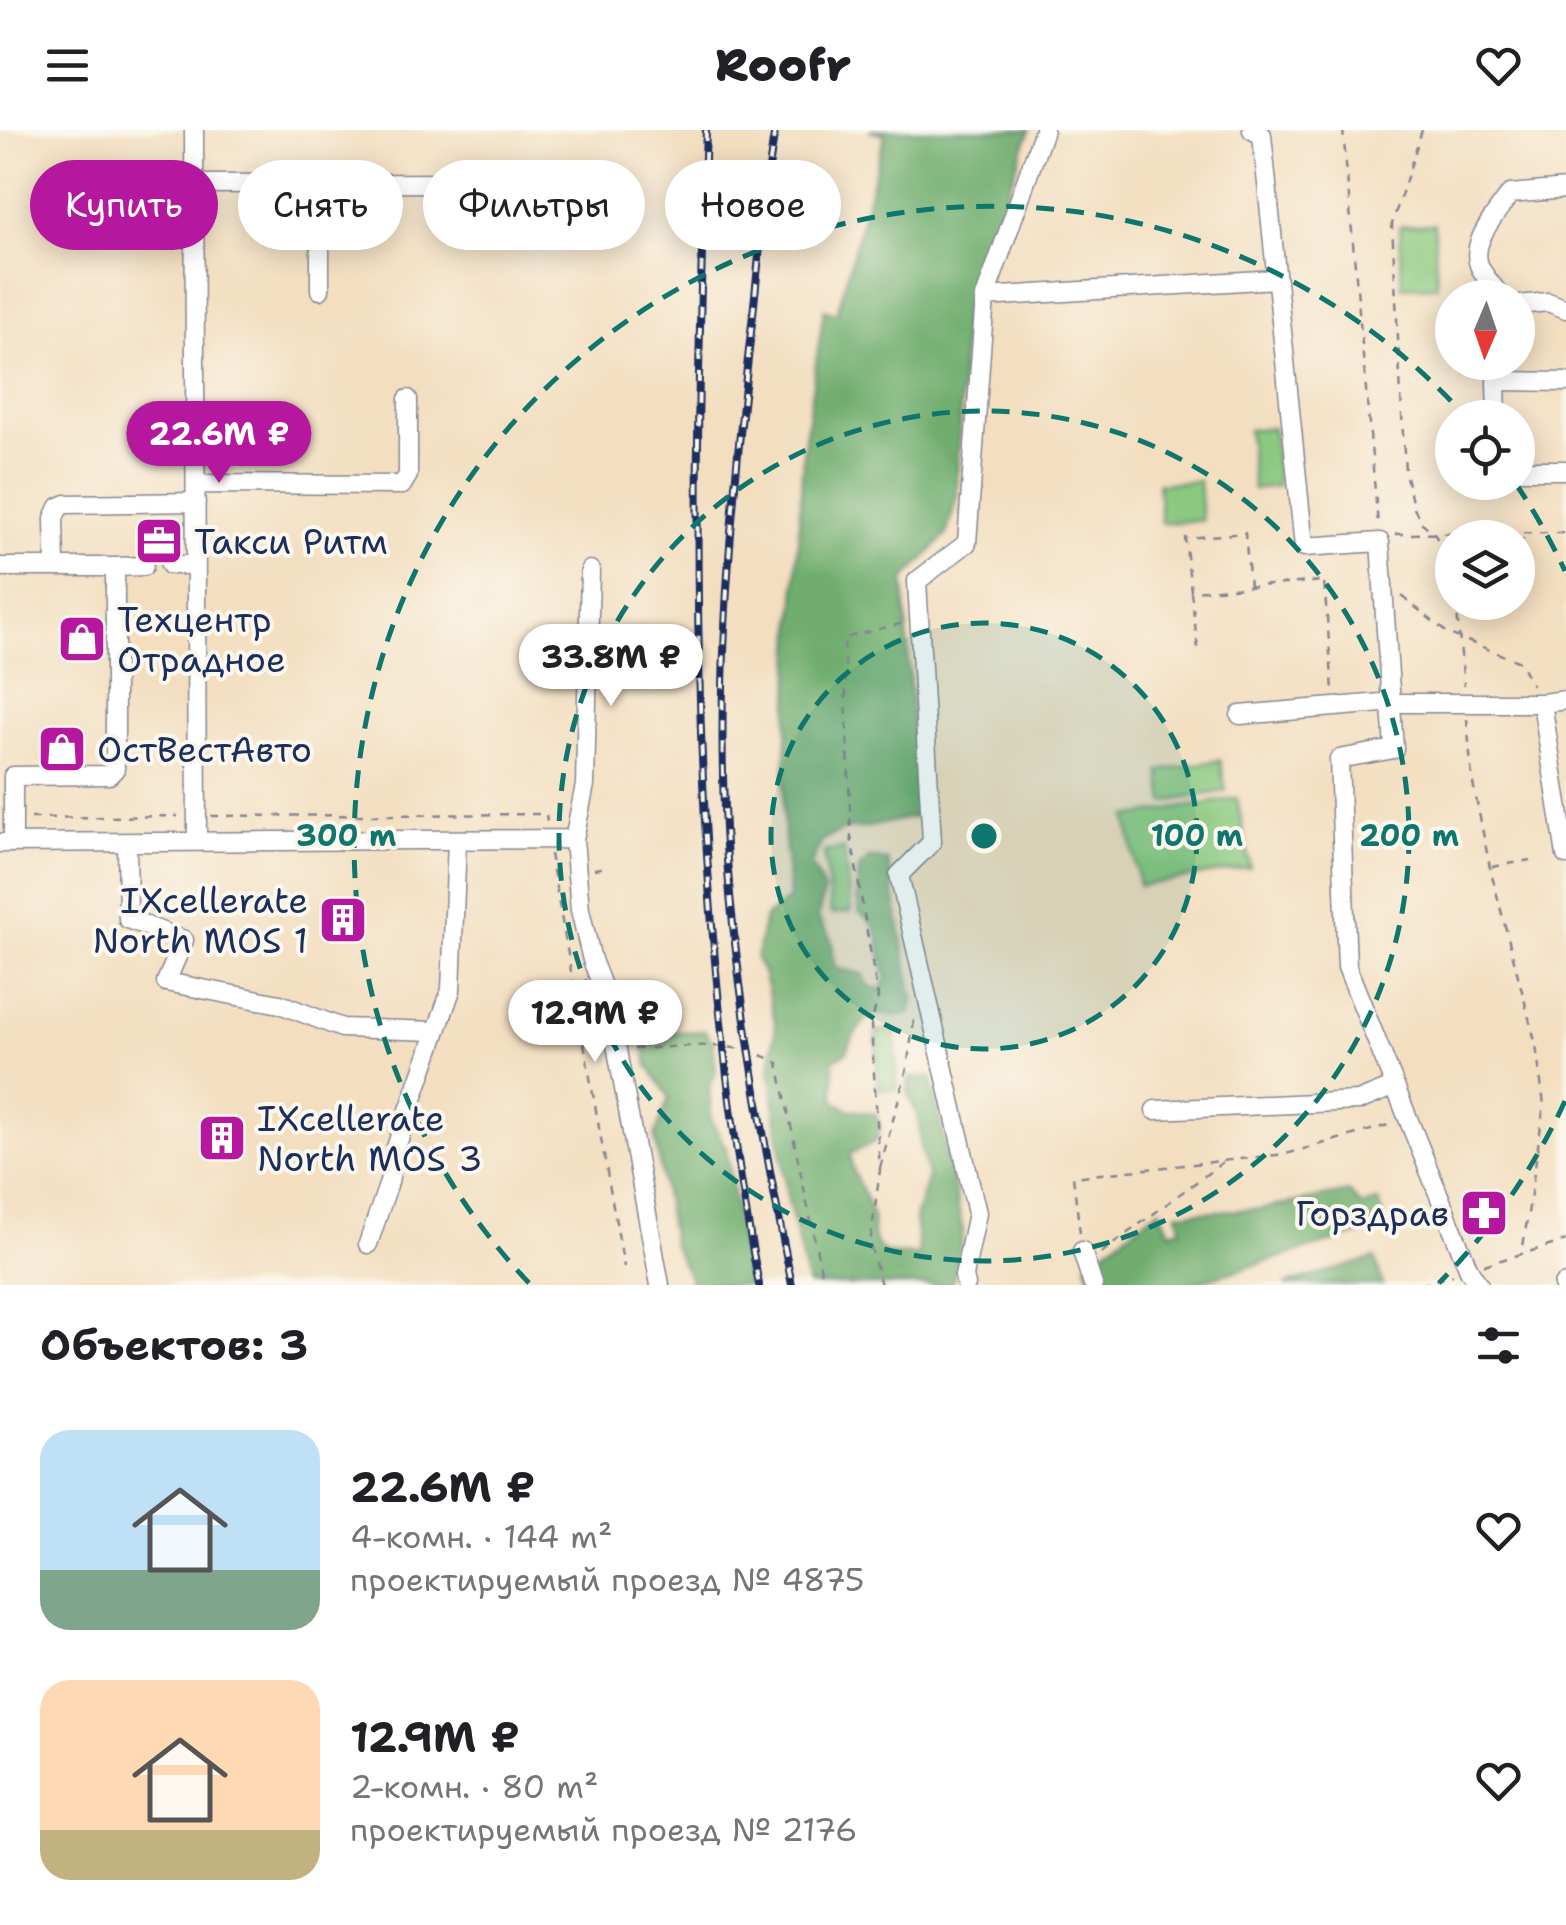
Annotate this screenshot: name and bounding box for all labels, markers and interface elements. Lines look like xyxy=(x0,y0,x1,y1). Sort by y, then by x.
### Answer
text: Roofr xyxy=(715,35,851,95)
icon: menu xyxy=(40,38,95,93)
icon: heart xyxy=(1471,38,1526,93)
chip: Купить xyxy=(30,160,218,250)
chip: Снять xyxy=(238,160,403,250)
chip: Фильтры xyxy=(423,160,645,250)
chip: Новое xyxy=(665,160,841,250)
north arrow xyxy=(1435,280,1535,380)
map controls xyxy=(1435,280,1535,620)
button: locate xyxy=(1435,400,1535,500)
pin: 22.6M ₽ xyxy=(127,401,311,486)
text: 22.6M ₽ xyxy=(148,412,290,455)
office icon: Такси Ритм xyxy=(133,515,185,567)
place label: Такси Ритм xyxy=(194,518,388,565)
button: layers xyxy=(1435,520,1535,620)
place label: Техцентр Отрадное xyxy=(117,596,286,683)
shop icon: Техцентр Отрадное xyxy=(56,613,108,665)
pin: 33.8M ₽ xyxy=(519,624,703,709)
text: 33.8M ₽ xyxy=(541,635,681,678)
shop icon: ОстВестАвто xyxy=(36,723,88,775)
place label: ОстВестАвто xyxy=(97,726,312,773)
text: 300 m xyxy=(296,815,396,856)
text: 100 m xyxy=(1151,815,1243,856)
text: 200 m xyxy=(1359,815,1459,856)
centre of rings xyxy=(966,818,1002,854)
place label: IXcellerate North MOS 1 xyxy=(92,877,308,964)
building icon: IXcellerate North MOS 1 xyxy=(317,894,369,946)
pin: 12.9M ₽ xyxy=(503,980,687,1065)
text: 12.9M ₽ xyxy=(530,991,660,1034)
place label: IXcellerate North MOS 3 xyxy=(257,1095,482,1182)
building icon: IXcellerate North MOS 3 xyxy=(196,1112,248,1164)
pharmacy icon: Горздрав xyxy=(1458,1187,1510,1239)
place label: Горздрав xyxy=(1295,1190,1449,1237)
text: Объектов: 3 xyxy=(40,1317,308,1373)
icon: filters xyxy=(1471,1318,1526,1373)
text: 22.6M ₽ xyxy=(350,1459,535,1515)
icon: home xyxy=(120,1470,240,1590)
icon: heart xyxy=(1471,1503,1526,1558)
text: 4-комн. · 144 m² xyxy=(350,1515,612,1558)
text: проектируемый проезд № 4875 xyxy=(350,1558,864,1601)
text: 12.9M ₽ xyxy=(350,1709,520,1765)
icon: home xyxy=(120,1720,240,1840)
icon: heart xyxy=(1471,1753,1526,1808)
text: 2-комн. · 80 m² xyxy=(350,1765,599,1808)
text: проектируемый проезд № 2176 xyxy=(350,1808,857,1851)

